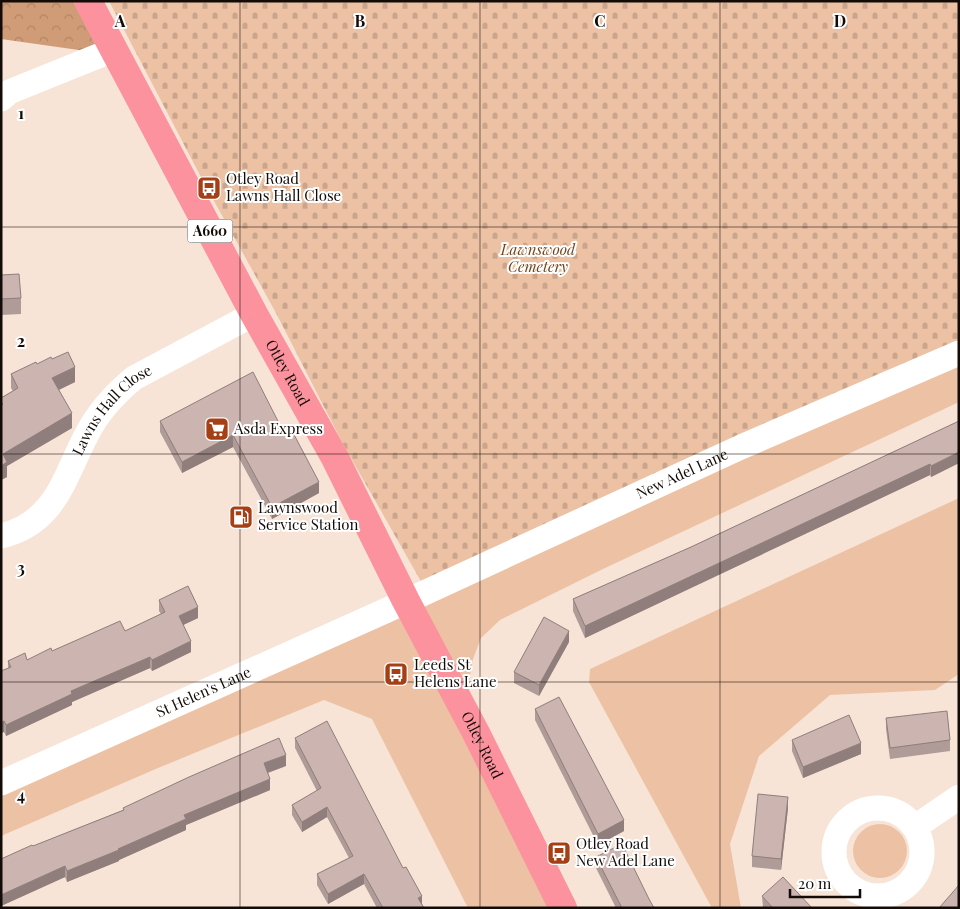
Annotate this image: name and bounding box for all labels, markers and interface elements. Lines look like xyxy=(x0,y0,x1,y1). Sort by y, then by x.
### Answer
text: A xyxy=(114,10,126,31)
text: B xyxy=(355,10,366,31)
text: C xyxy=(594,10,606,31)
text: D xyxy=(834,10,846,31)
text: 1 xyxy=(18,102,24,123)
place label: Otley Road Lawns Hall Close xyxy=(226,168,341,205)
bus stop icon: Otley Road Lawns Hall Close xyxy=(196,175,222,201)
road number: A660 xyxy=(188,220,232,242)
park label: Lawnswood Cemetery xyxy=(500,239,576,276)
text: 2 xyxy=(17,330,25,351)
street label: Otley Road xyxy=(261,336,315,410)
street label: Lawns Hall Close xyxy=(67,359,155,458)
supermarket icon: Asda Express xyxy=(204,416,230,442)
place label: Asda Express xyxy=(233,418,323,438)
street label: New Adel Lane xyxy=(633,443,731,503)
place label: Lawnswood Service Station xyxy=(258,497,359,534)
fuel station icon: Lawnswood Service Station xyxy=(228,504,254,530)
text: 3 xyxy=(17,557,25,578)
place label: Leeds St Helens Lane xyxy=(414,654,497,691)
street label: St Helen's Lane xyxy=(152,661,254,721)
bus stop icon: Leeds St Helens Lane xyxy=(383,661,409,687)
street label: Otley Road xyxy=(457,707,508,782)
text: 4 xyxy=(17,784,25,805)
place label: Otley Road New Adel Lane xyxy=(576,833,675,870)
bus stop icon: Otley Road New Adel Lane xyxy=(546,840,572,866)
scale bar xyxy=(790,866,860,898)
text: 20 m xyxy=(798,873,832,893)

